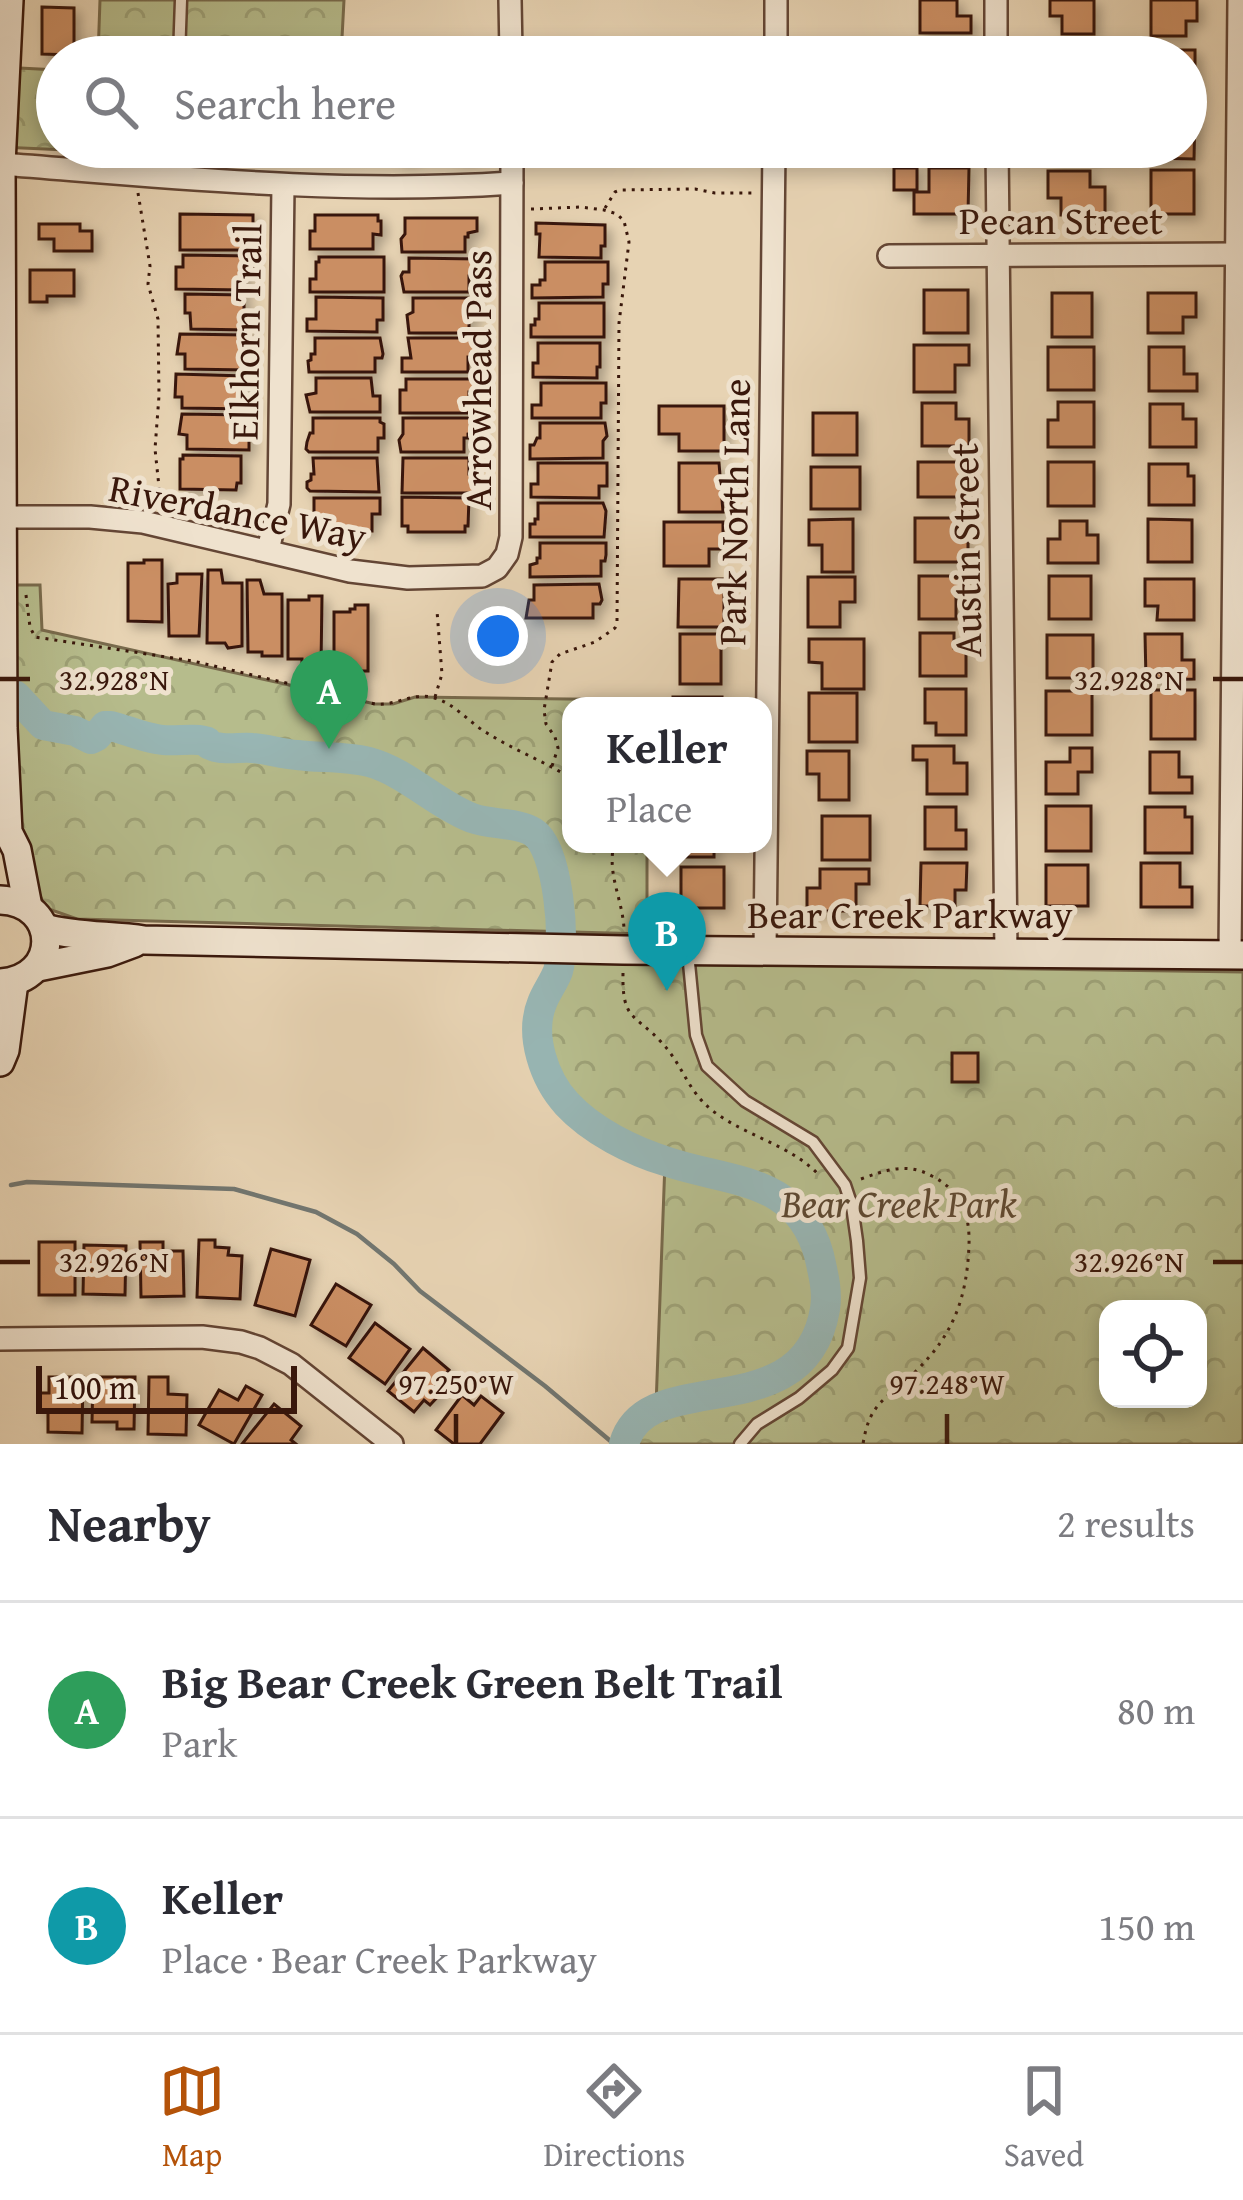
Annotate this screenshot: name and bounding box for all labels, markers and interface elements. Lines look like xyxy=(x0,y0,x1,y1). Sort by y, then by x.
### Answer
search box xyxy=(36,36,1207,168)
icon: search xyxy=(78,69,144,135)
text: Search here xyxy=(174,70,396,135)
street label: Pecan Street xyxy=(959,191,1163,248)
street label: Elkhorn Trail xyxy=(215,223,275,441)
street label: Arrowhead Pass xyxy=(448,250,505,510)
street label: Park North Lane xyxy=(702,378,764,646)
street label: Austin Street xyxy=(935,442,995,658)
street label: Riverdance Way xyxy=(105,458,372,564)
your location xyxy=(468,606,528,666)
pin: A xyxy=(290,650,368,749)
text: 32.928°N xyxy=(59,657,169,701)
text: 32.928°N xyxy=(1074,657,1184,701)
popup xyxy=(562,697,772,853)
text: Keller xyxy=(606,714,728,779)
text: Place xyxy=(606,779,692,836)
street label: Bear Creek Parkway xyxy=(747,885,1073,942)
pin: B xyxy=(628,892,706,991)
park label: Bear Creek Park xyxy=(781,1174,1017,1231)
text: 32.926°N xyxy=(59,1239,169,1283)
text: 32.926°N xyxy=(1074,1239,1184,1283)
map controls xyxy=(1099,1300,1207,1408)
button: locate xyxy=(1099,1300,1207,1408)
scale bar xyxy=(36,1360,297,1413)
text: 97.250°W xyxy=(398,1361,514,1405)
text: 97.248°W xyxy=(889,1361,1005,1405)
text: 100 m xyxy=(54,1363,136,1411)
text: Nearby xyxy=(48,1485,211,1560)
text: 2 results xyxy=(1057,1494,1195,1551)
text: Big Bear Creek Green Belt Trail xyxy=(162,1649,783,1714)
text: A xyxy=(75,1681,99,1738)
text: 80 m xyxy=(1117,1681,1195,1738)
text: Park xyxy=(162,1714,237,1771)
text: Keller xyxy=(162,1865,283,1930)
text: B xyxy=(75,1897,99,1954)
text: 150 m xyxy=(1098,1897,1195,1954)
text: Place · Bear Creek Parkway xyxy=(162,1930,597,1987)
tab: Map xyxy=(159,2058,225,2178)
tab: Directions xyxy=(544,2058,685,2178)
tab: Saved xyxy=(1004,2058,1084,2178)

